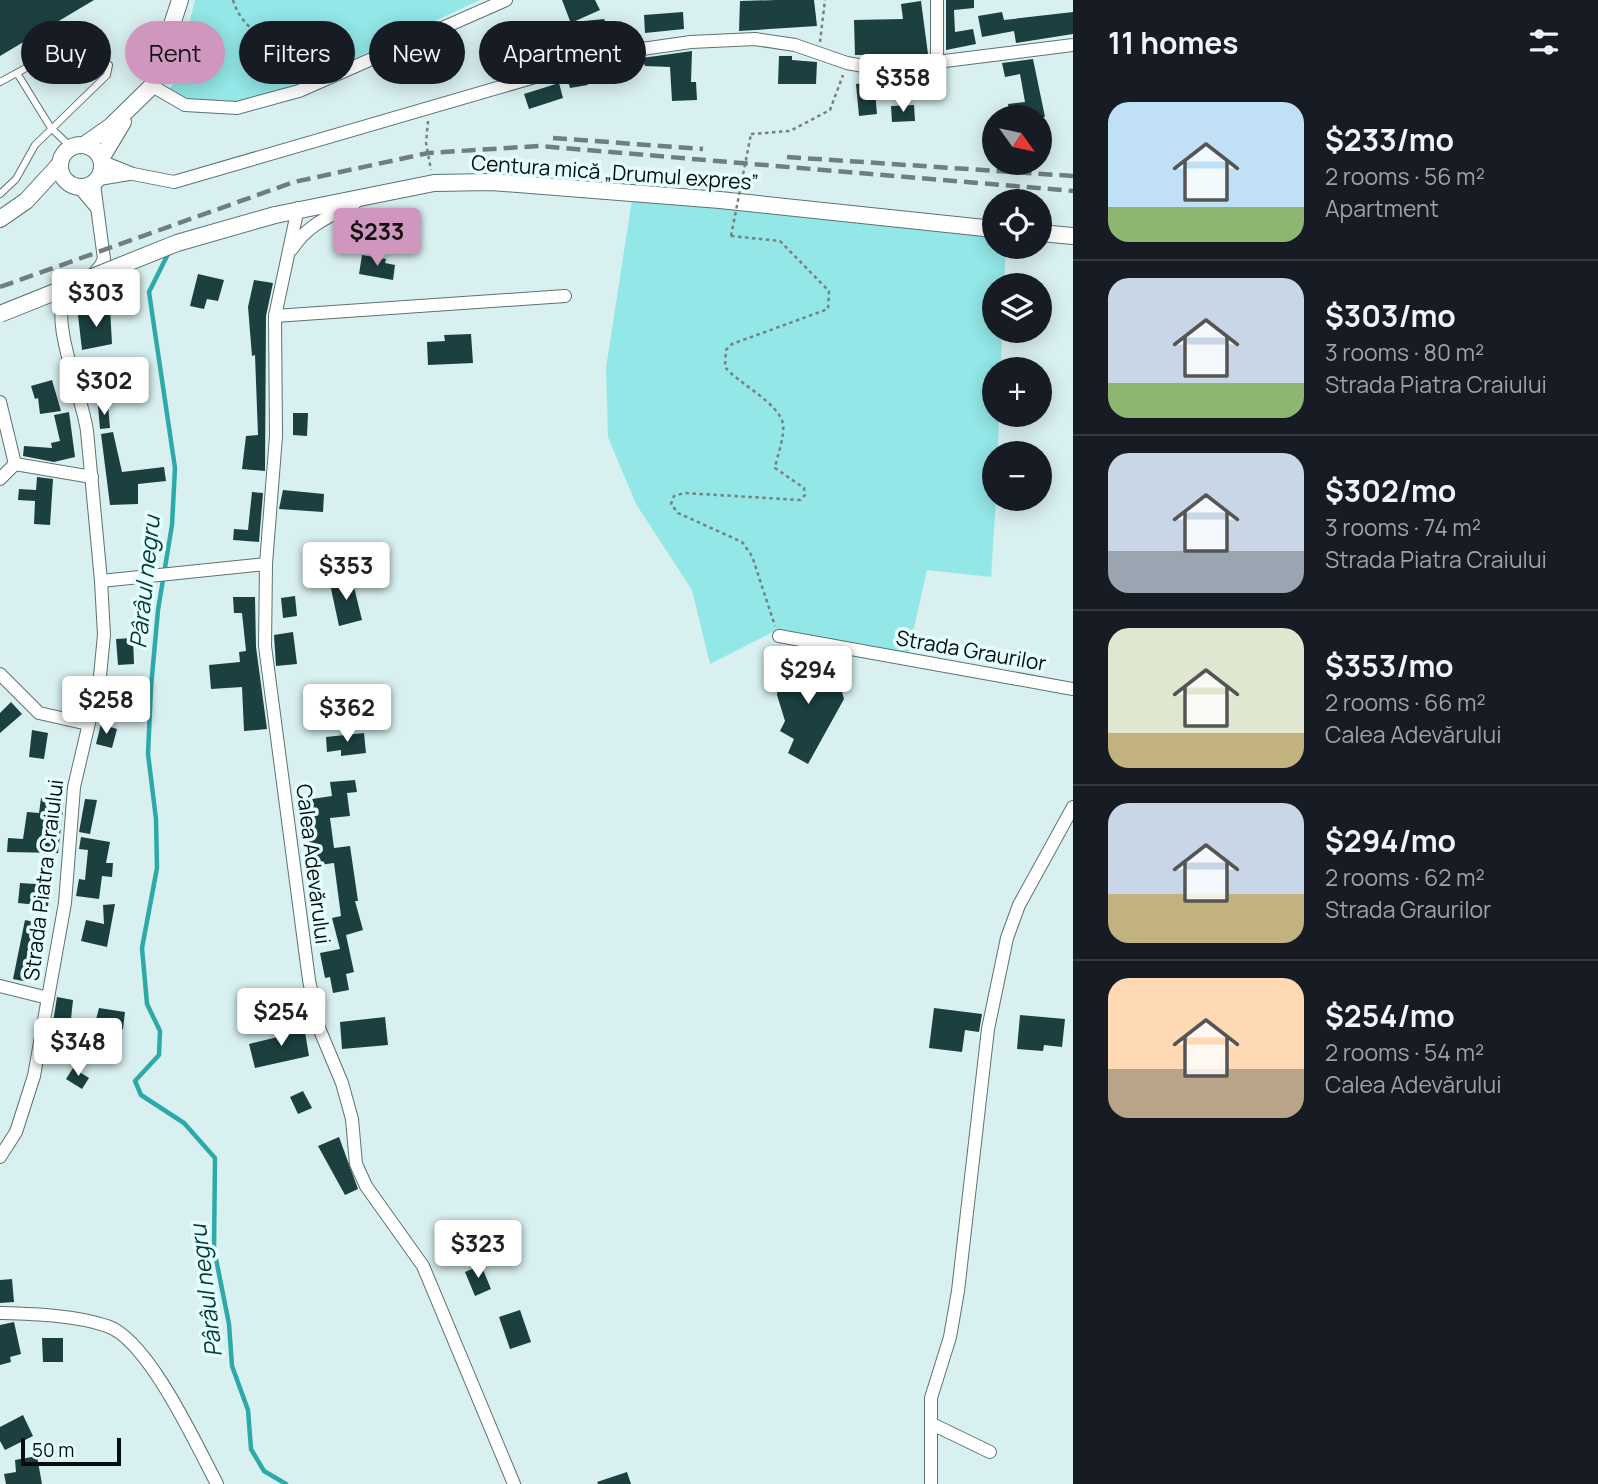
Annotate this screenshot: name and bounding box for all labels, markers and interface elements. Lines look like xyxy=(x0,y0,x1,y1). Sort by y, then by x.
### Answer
chip: Buy xyxy=(21,21,111,84)
chip: Rent xyxy=(125,21,225,84)
chip: Filters xyxy=(239,21,355,84)
chip: New xyxy=(369,21,465,84)
chip: Apartment xyxy=(479,21,646,84)
text: 11 homes xyxy=(1108,22,1239,63)
icon: filters xyxy=(1525,23,1563,61)
pin: $358 xyxy=(862,54,944,114)
text: $358 xyxy=(875,61,931,93)
north arrow xyxy=(982,105,1052,175)
map controls xyxy=(982,105,1052,511)
text: $233/mo xyxy=(1325,119,1454,160)
icon: home xyxy=(1164,130,1248,214)
street label: Centura mică „Drumul expres” xyxy=(470,148,760,196)
text: 2 rooms · 56 m² xyxy=(1325,160,1485,192)
button: locate xyxy=(982,189,1052,259)
text: Apartment xyxy=(1325,192,1439,224)
pin: $233 xyxy=(336,208,418,268)
text: $233 xyxy=(350,215,404,247)
pin: $303 xyxy=(55,270,137,329)
button: layers xyxy=(982,273,1052,343)
text: $303 xyxy=(68,276,124,308)
text: $303/mo xyxy=(1325,295,1456,336)
icon: home xyxy=(1164,306,1248,390)
text: 3 rooms · 80 m² xyxy=(1325,336,1484,368)
button: + xyxy=(982,357,1052,427)
pin: $302 xyxy=(63,358,145,417)
text: $302 xyxy=(76,364,132,396)
text: Strada Piatra Craiului xyxy=(1325,368,1547,400)
button: − xyxy=(982,441,1052,511)
text: $302/mo xyxy=(1325,470,1456,511)
icon: home xyxy=(1164,481,1248,565)
text: 3 rooms · 74 m² xyxy=(1325,511,1481,543)
water label: Pârâul negru xyxy=(121,512,167,650)
pin: $353 xyxy=(305,542,387,602)
text: Strada Piatra Craiului xyxy=(1325,543,1547,575)
text: $353 xyxy=(319,549,373,581)
street label: Strada Graurilor xyxy=(894,623,1049,677)
text: $353/mo xyxy=(1325,645,1454,686)
pin: $294 xyxy=(767,646,849,706)
text: $294 xyxy=(780,653,836,685)
icon: home xyxy=(1164,656,1248,740)
pin: $258 xyxy=(65,676,147,736)
text: $258 xyxy=(78,683,134,715)
pin: $362 xyxy=(306,684,388,744)
text: 2 rooms · 66 m² xyxy=(1325,686,1486,718)
text: $362 xyxy=(319,691,375,723)
text: Calea Adevărului xyxy=(1325,718,1502,750)
street label: Strada Piatra Craiului xyxy=(17,778,69,982)
street label: Calea Adevărului xyxy=(290,782,338,946)
text: $294/mo xyxy=(1325,820,1456,861)
icon: home xyxy=(1164,831,1248,915)
text: 2 rooms · 62 m² xyxy=(1325,861,1485,893)
text: Strada Graurilor xyxy=(1325,893,1491,925)
pin: $254 xyxy=(240,988,322,1048)
text: $254 xyxy=(253,995,309,1027)
text: $254/mo xyxy=(1325,995,1455,1036)
icon: home xyxy=(1164,1006,1248,1090)
pin: $348 xyxy=(37,1018,119,1078)
text: $348 xyxy=(50,1025,106,1057)
text: 2 rooms · 54 m² xyxy=(1325,1036,1484,1068)
text: Calea Adevărului xyxy=(1325,1068,1502,1100)
pin: $323 xyxy=(437,1220,519,1280)
water label: Pârâul negru xyxy=(181,1221,229,1359)
text: $323 xyxy=(451,1227,505,1259)
scale bar xyxy=(21,1435,121,1467)
text: 50 m xyxy=(32,1437,74,1463)

